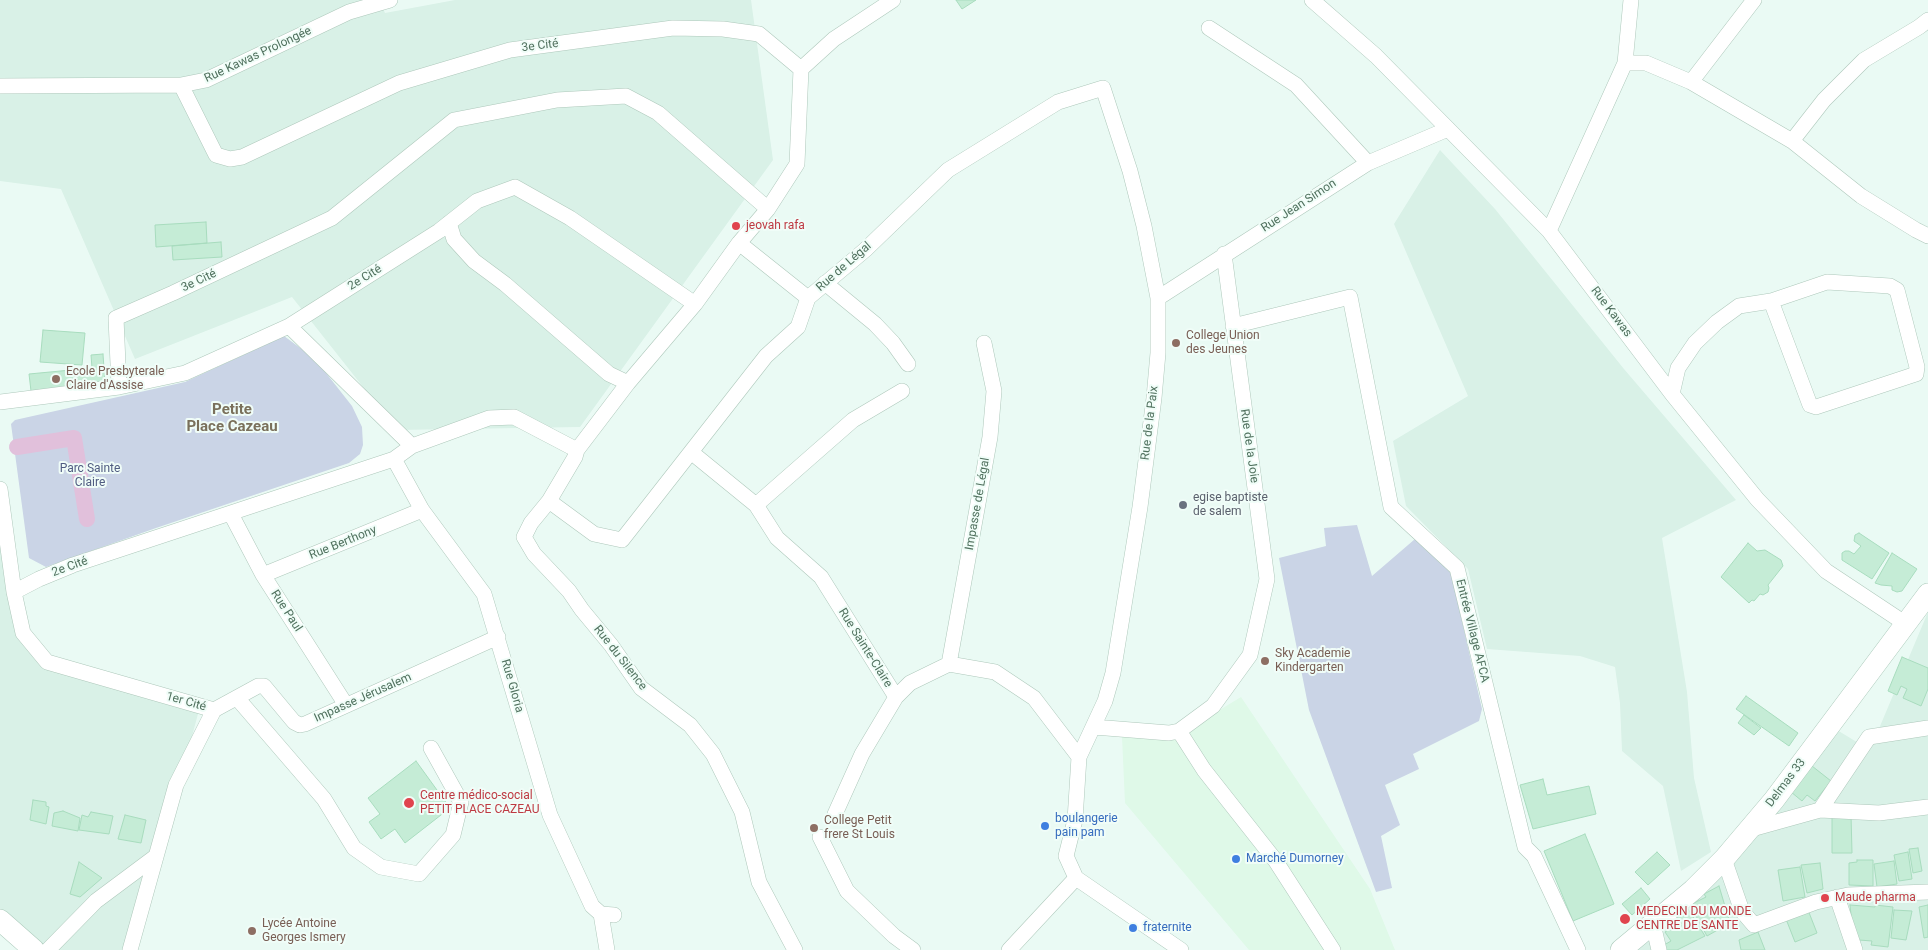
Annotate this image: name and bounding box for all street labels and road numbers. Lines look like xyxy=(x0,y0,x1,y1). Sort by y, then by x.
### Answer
street label: Rue Kawas Prolongée xyxy=(202,24,314,86)
street label: 3e Cité xyxy=(521,37,559,55)
street label: Rue Jean Simon xyxy=(1259,176,1339,236)
street label: Rue de Légal xyxy=(813,239,875,295)
street label: 2e Cité xyxy=(345,262,385,294)
street label: 3e Cité xyxy=(179,267,219,295)
street label: Rue Kawas xyxy=(1587,284,1635,340)
street label: Rue de la Paix xyxy=(1138,385,1162,461)
street label: Rue de la Joie xyxy=(1237,408,1261,484)
street label: Impasse de Légal xyxy=(963,457,993,551)
street label: Rue Berthony xyxy=(307,523,379,563)
street label: 2e Cité xyxy=(50,554,90,580)
street label: Entrée Village AFCA xyxy=(1452,578,1492,684)
street label: Rue Paul xyxy=(267,587,305,635)
street label: Rue Sainte-Claire xyxy=(835,606,895,690)
street label: Rue du Silence xyxy=(590,623,650,693)
street label: Rue Gloria xyxy=(498,658,526,714)
street label: Impasse Jérusalem xyxy=(312,670,414,726)
street label: 1er Cité xyxy=(164,689,208,715)
street label: Delmas 33 xyxy=(1763,756,1809,810)

